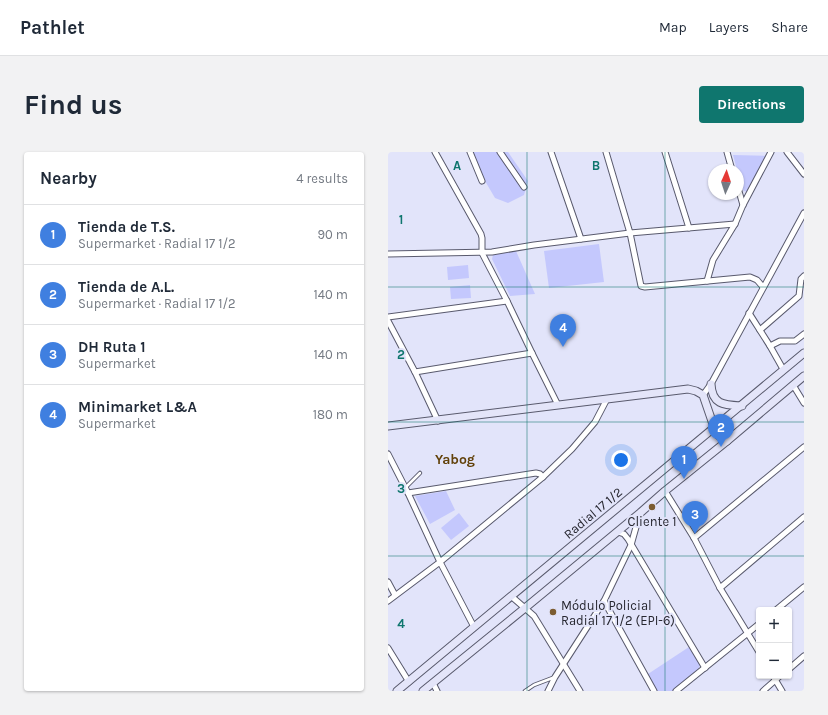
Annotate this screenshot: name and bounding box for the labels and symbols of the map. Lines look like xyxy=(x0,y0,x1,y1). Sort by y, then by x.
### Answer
text: A xyxy=(453,158,461,173)
text: B xyxy=(592,158,600,173)
north arrow xyxy=(708,164,744,200)
text: 1 xyxy=(399,212,403,227)
pin: 4 xyxy=(550,314,576,347)
text: 2 xyxy=(397,347,405,362)
pin: 2 xyxy=(708,414,734,447)
pin: 1 xyxy=(671,446,697,479)
your location xyxy=(611,450,631,470)
district label: Yabog xyxy=(435,451,475,468)
text: 3 xyxy=(397,481,405,496)
street label: Radial 17 1/2 xyxy=(561,484,625,542)
pin: 3 xyxy=(682,501,708,534)
marker: Cliente 1 xyxy=(647,502,657,512)
place label: Cliente 1 xyxy=(628,514,676,529)
place label: Módulo Policial Radial 17 1/2 (EPI-6) xyxy=(561,598,675,628)
marker: Módulo Policial Radial 17 1/2 (EPI-6) xyxy=(548,607,558,617)
text: 4 xyxy=(397,616,405,631)

